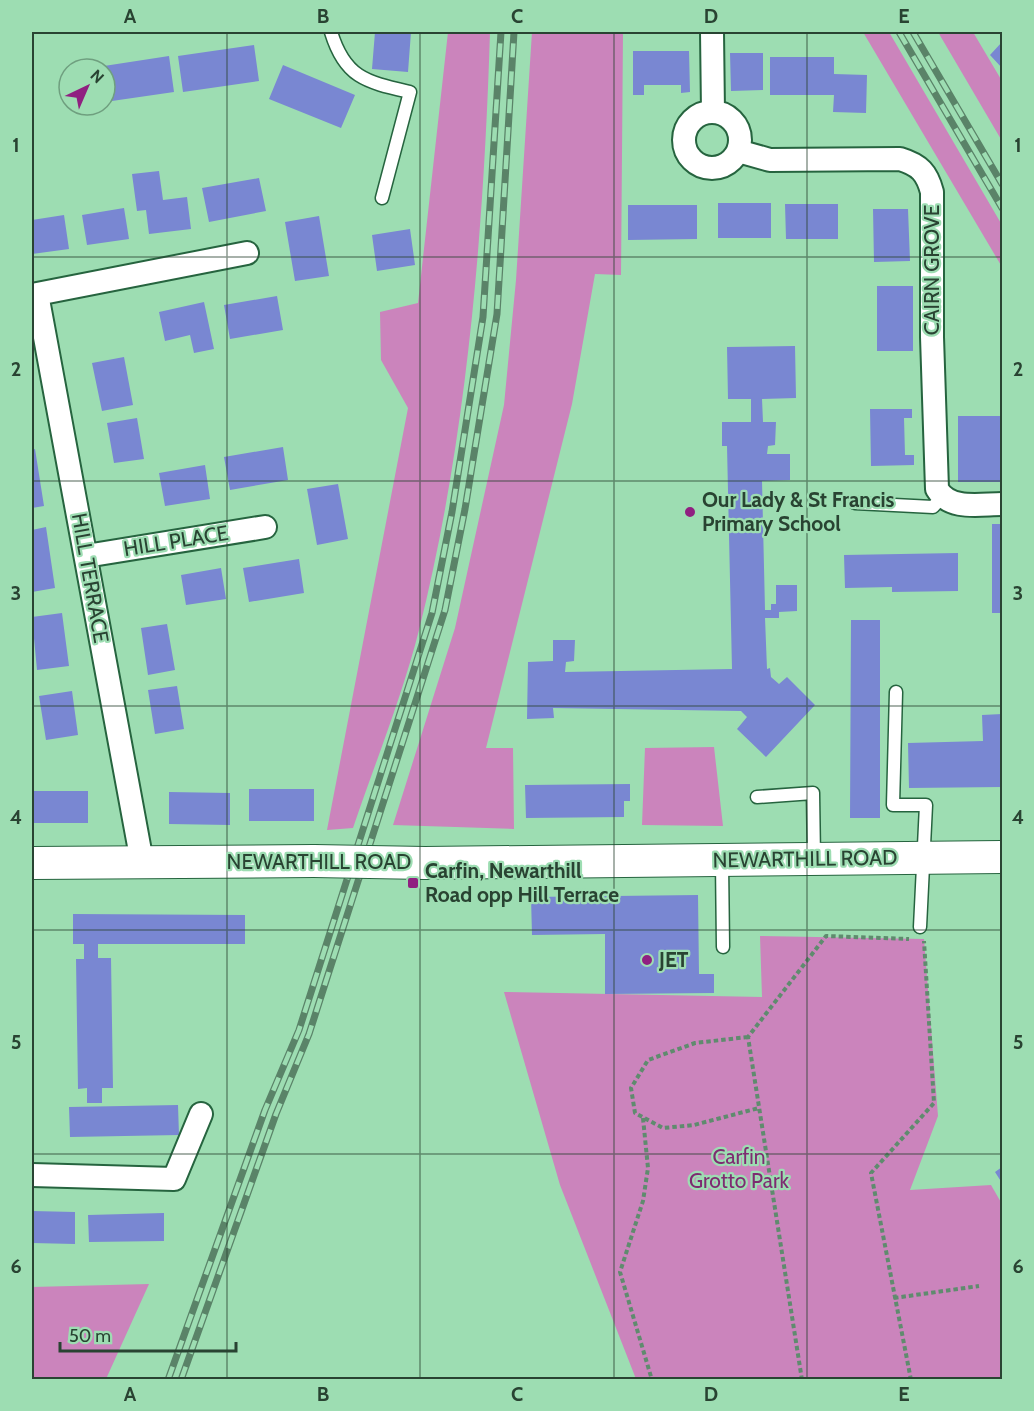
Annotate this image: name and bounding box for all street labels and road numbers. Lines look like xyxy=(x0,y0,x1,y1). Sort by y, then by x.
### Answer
street label: CAIRN GROVE xyxy=(919,205,944,335)
street label: HILL TERRACE xyxy=(67,511,114,645)
street label: HILL PLACE xyxy=(122,520,230,561)
street label: NEWARTHILL ROAD xyxy=(712,844,898,873)
street label: NEWARTHILL ROAD xyxy=(227,849,411,874)

